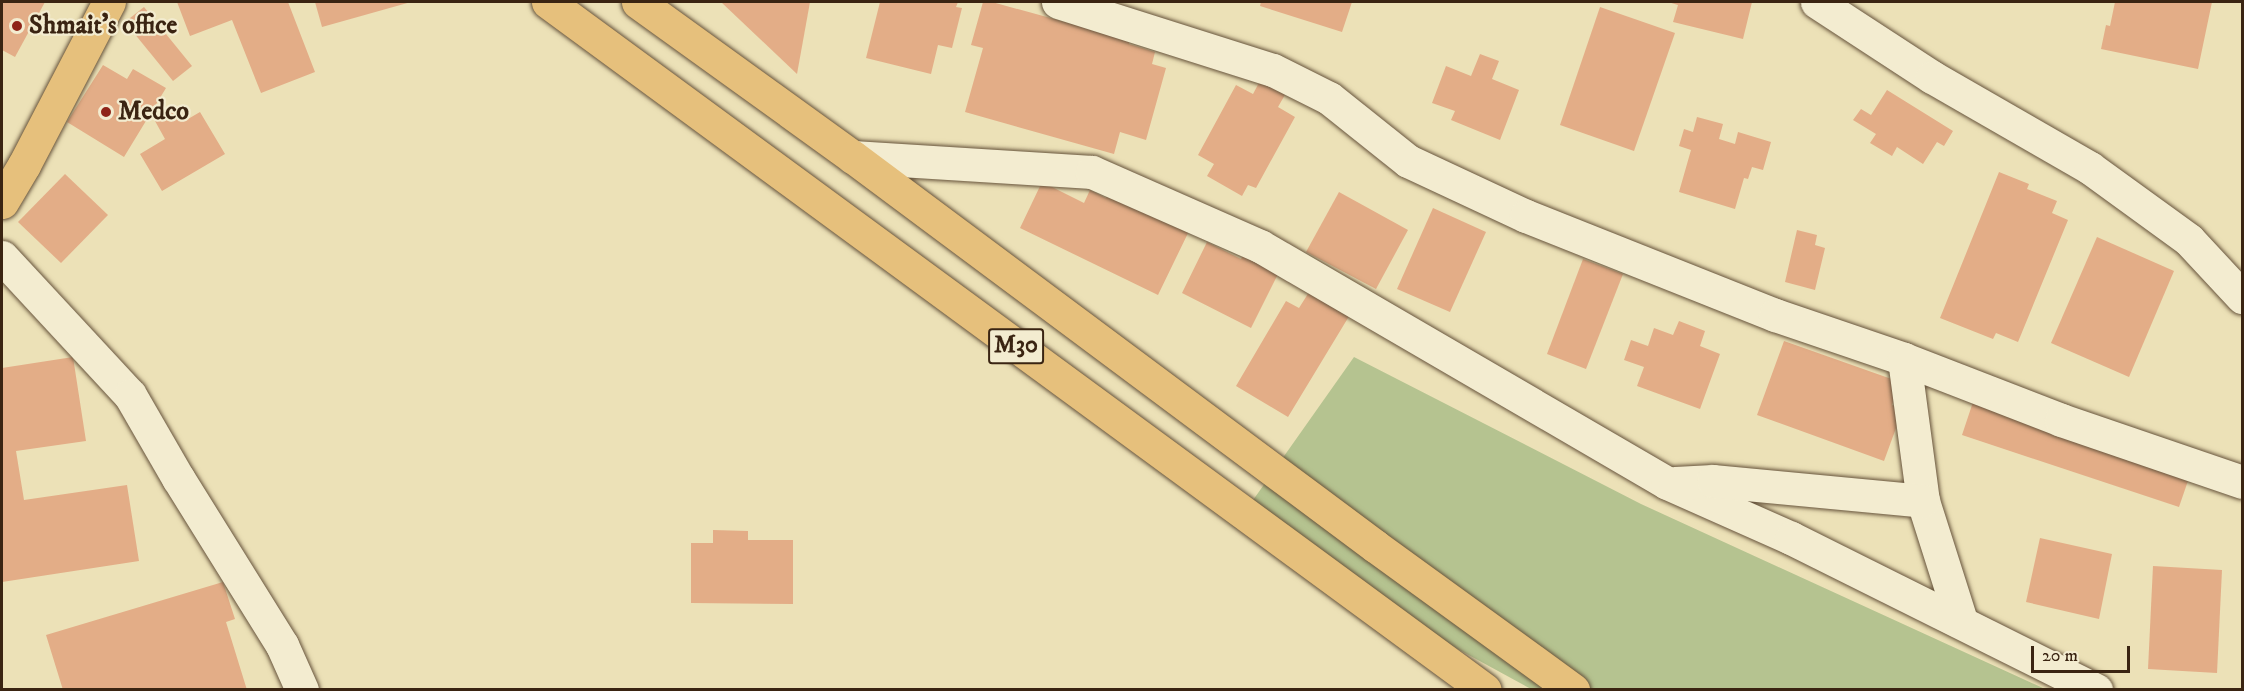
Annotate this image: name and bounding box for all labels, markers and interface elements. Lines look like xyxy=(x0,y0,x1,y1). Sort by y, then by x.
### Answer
place label: Shmait's office xyxy=(29,10,177,42)
marker: Shmait's office xyxy=(10,19,24,33)
place label: Medco xyxy=(118,96,189,128)
marker: Medco xyxy=(99,105,113,119)
road number: M30 xyxy=(988,325,1044,367)
scale bar xyxy=(2034,634,2133,672)
text: 20 m xyxy=(2042,645,2078,667)

